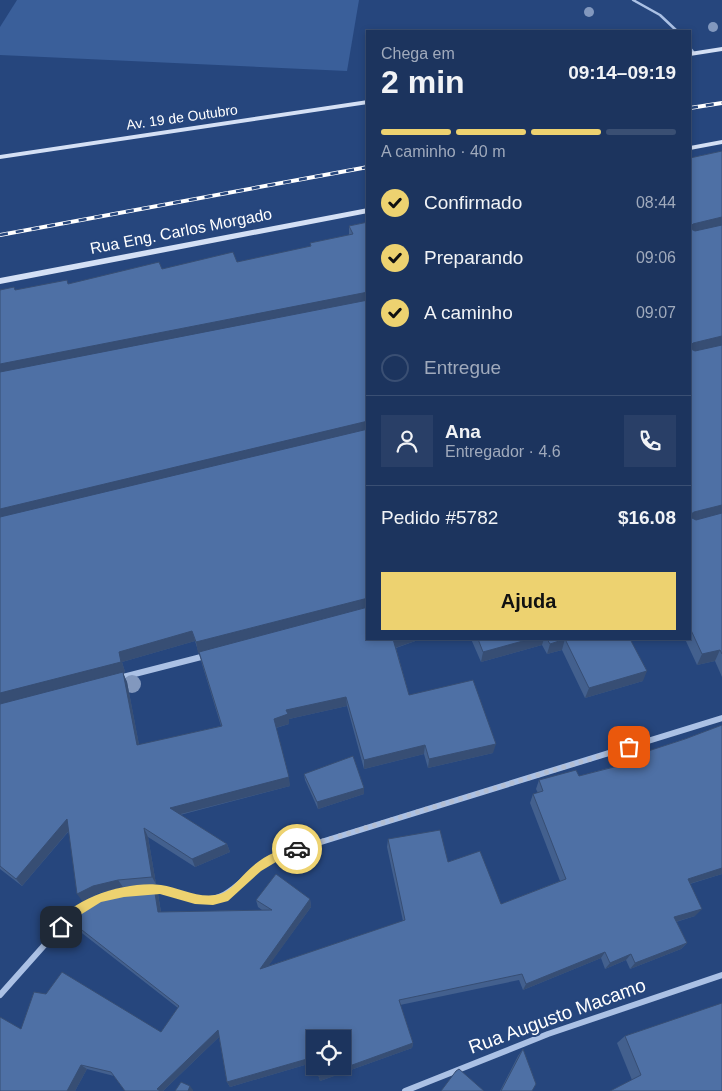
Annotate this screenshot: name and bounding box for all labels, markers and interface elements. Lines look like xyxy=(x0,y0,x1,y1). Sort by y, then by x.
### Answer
text: Chega em xyxy=(381,45,455,62)
text: 09:14–09:19 xyxy=(568,62,676,83)
text: 2 min xyxy=(381,64,465,100)
street label: Av. 19 de Outubro xyxy=(125,101,239,133)
text: A caminho · 40 m xyxy=(381,143,506,160)
icon: check xyxy=(381,189,409,217)
text: Confirmado xyxy=(424,192,522,213)
text: 08:44 xyxy=(636,194,676,211)
street label: Rua Eng. Carlos Morgado xyxy=(89,205,274,257)
icon: check xyxy=(381,244,409,272)
text: Preparando xyxy=(424,247,523,268)
text: 09:06 xyxy=(636,249,676,266)
icon: check xyxy=(381,299,409,327)
text: A caminho xyxy=(424,302,513,323)
text: 09:07 xyxy=(636,304,676,321)
text: Entregue xyxy=(424,357,501,378)
button: person xyxy=(381,415,433,467)
button: phone xyxy=(624,415,676,467)
text: Ana xyxy=(445,421,481,442)
text: Entregador · 4.6 xyxy=(445,443,561,460)
text: Pedido #5782 xyxy=(381,507,498,528)
text: $16.08 xyxy=(618,507,676,528)
button: Ajuda xyxy=(381,572,676,630)
pin xyxy=(608,726,650,768)
icon: bag xyxy=(615,733,643,761)
courier xyxy=(272,824,322,874)
icon: car xyxy=(283,835,311,863)
pin xyxy=(40,906,82,948)
icon: home xyxy=(47,913,75,941)
street label: Rua Augusto Macamo xyxy=(466,974,648,1058)
map controls xyxy=(306,1030,351,1075)
button: locate xyxy=(306,1030,351,1075)

